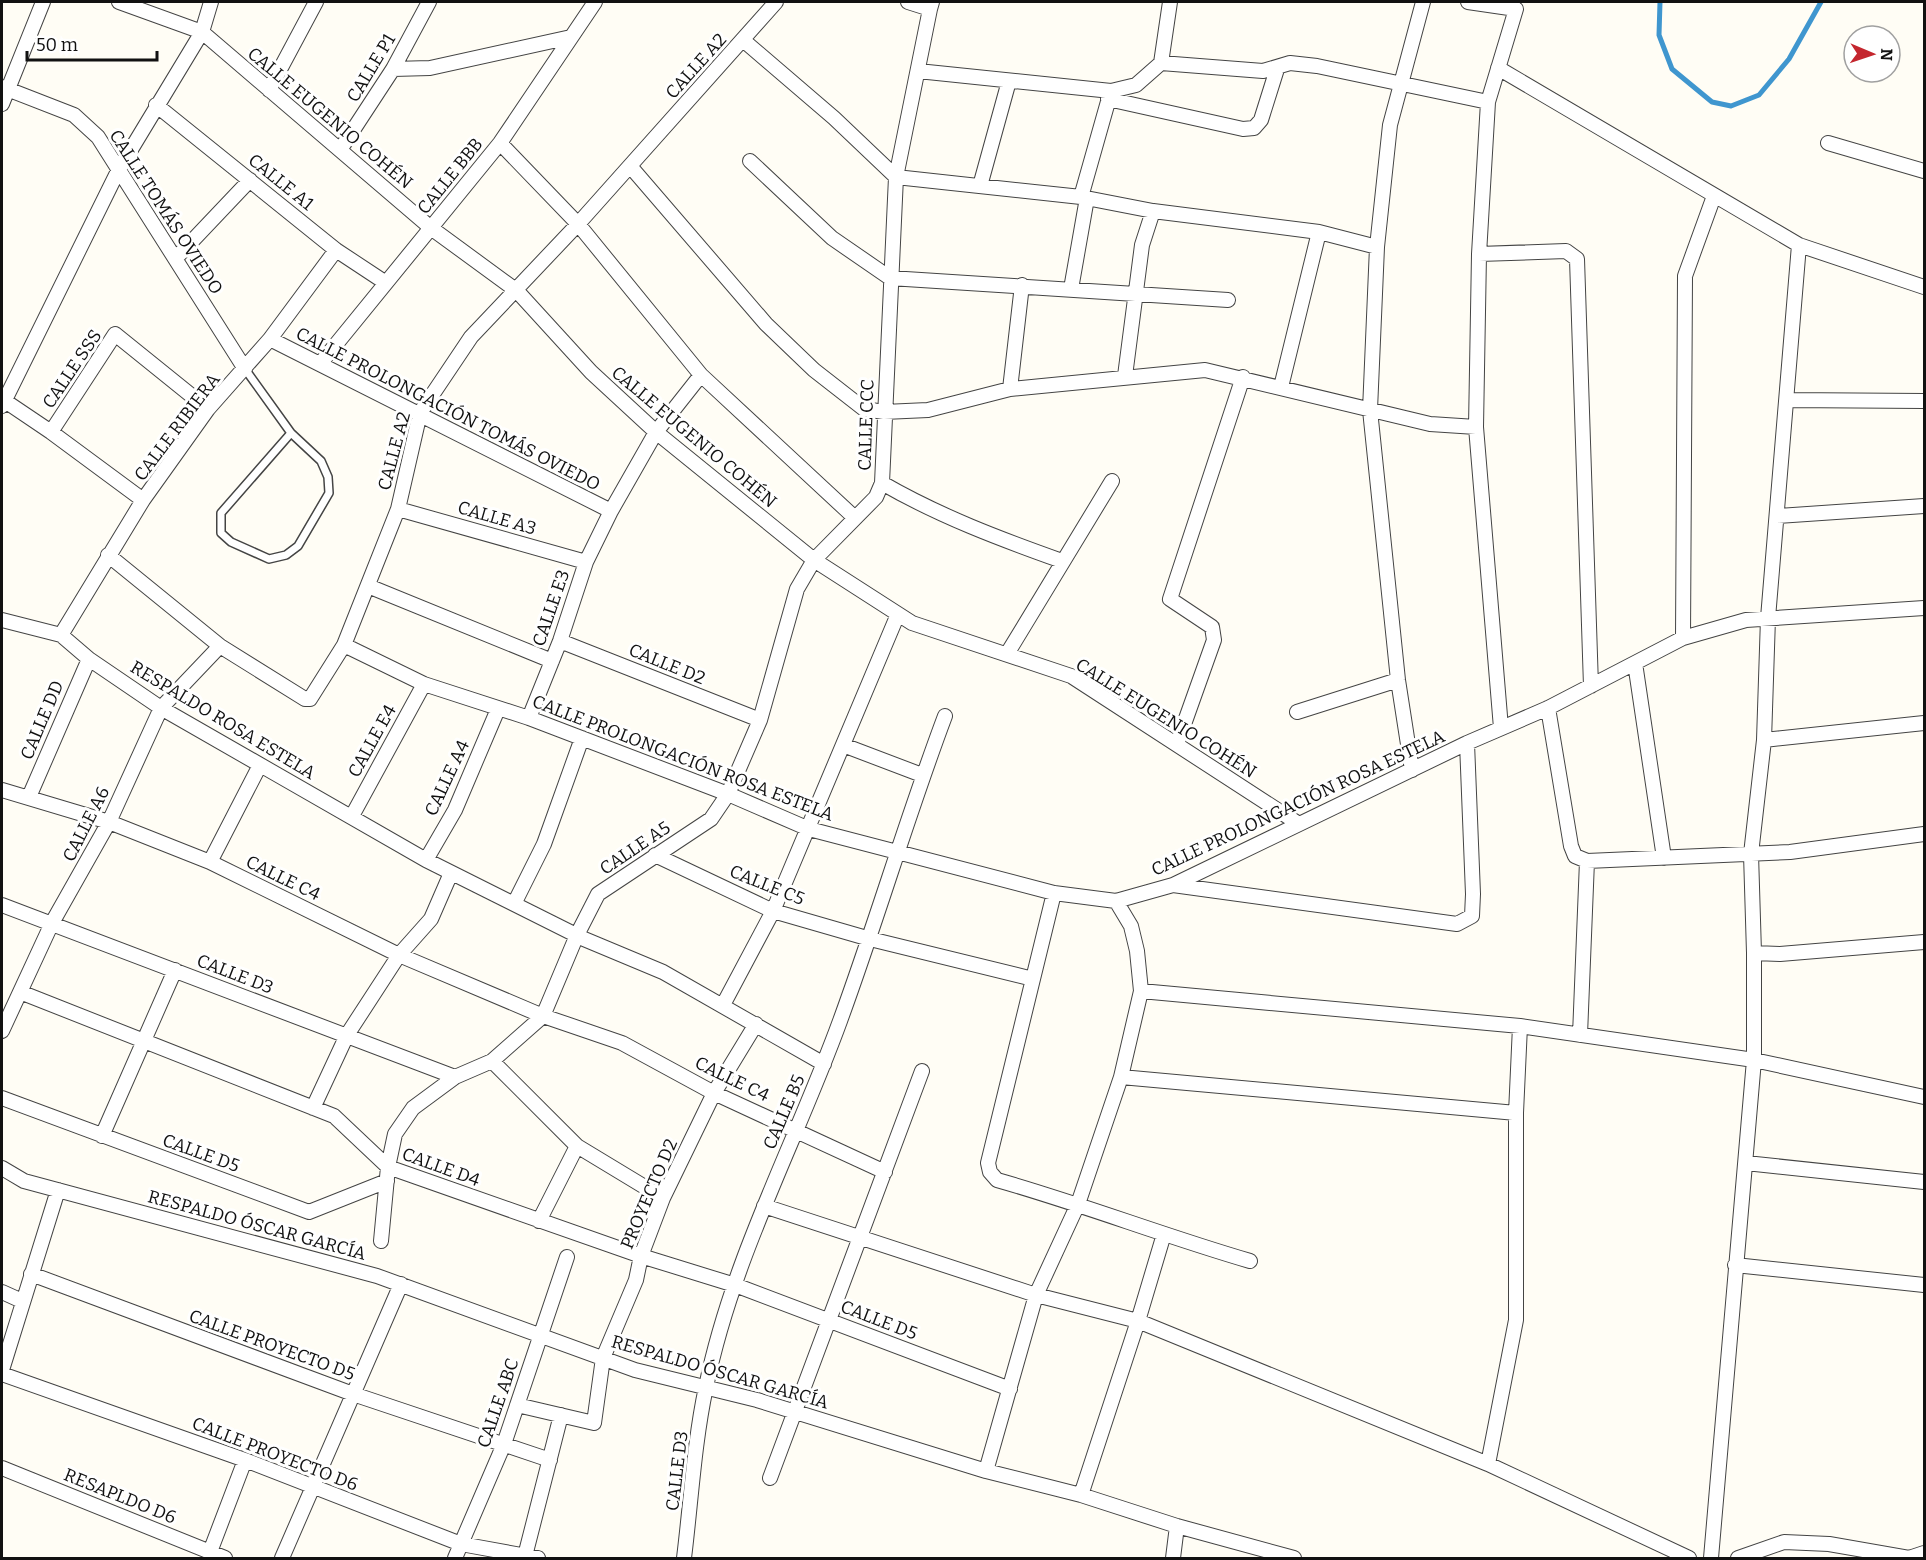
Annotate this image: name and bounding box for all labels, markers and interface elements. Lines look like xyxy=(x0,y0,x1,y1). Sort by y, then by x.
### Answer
scale bar xyxy=(27,24,158,62)
north arrow xyxy=(1842,24,1902,84)
street label: CALLE P1 xyxy=(342,29,400,106)
street label: CALLE A2 xyxy=(661,29,731,103)
text: 50 m xyxy=(36,34,78,56)
street label: CALLE EUGENIO COHÉN xyxy=(243,42,418,194)
text: N xyxy=(1877,48,1896,61)
street label: CALLE TOMÁS OVIEDO xyxy=(105,126,227,298)
street label: CALLE BBB xyxy=(413,133,487,219)
street label: CALLE A1 xyxy=(244,149,319,216)
street label: CALLE PROLONGACIÓN TOMÁS OVIEDO xyxy=(292,322,604,496)
street label: CALLE SSS xyxy=(38,325,106,413)
street label: CALLE EUGENIO COHÉN xyxy=(607,361,782,513)
street label: CALLE RIBIERA xyxy=(129,369,225,485)
street label: CALLE CCC xyxy=(853,379,879,471)
street label: CALLE A2 xyxy=(373,409,415,493)
street label: CALLE A3 xyxy=(455,496,539,540)
street label: CALLE E3 xyxy=(528,567,574,649)
street label: CALLE D2 xyxy=(626,639,708,689)
street label: CALLE EUGENIO COHÉN xyxy=(1072,652,1261,783)
street label: RESPALDO ROSA ESTELA xyxy=(127,656,320,784)
street label: CALLE DD xyxy=(16,677,68,763)
street label: CALLE PROLONGACIÓN ROSA ESTELA xyxy=(529,690,837,826)
street label: CALLE E4 xyxy=(343,700,401,781)
street label: CALLE PROLONGACIÓN ROSA ESTELA xyxy=(1148,725,1448,881)
street label: CALLE A4 xyxy=(420,736,474,819)
street label: CALLE A6 xyxy=(58,783,114,865)
street label: CALLE A5 xyxy=(596,816,674,880)
street label: CALLE C4 xyxy=(242,851,324,906)
street label: CALLE C5 xyxy=(726,860,808,910)
street label: CALLE D3 xyxy=(194,949,276,999)
street label: CALLE C4 xyxy=(691,1052,773,1107)
street label: CALLE B5 xyxy=(758,1071,810,1153)
street label: CALLE D5 xyxy=(159,1129,243,1177)
street label: PROYECTO D2 xyxy=(616,1136,682,1252)
street label: CALLE D4 xyxy=(399,1143,483,1191)
street label: RESPALDO ÓSCAR GARCÍA xyxy=(145,1184,369,1265)
street label: CALLE D5 xyxy=(838,1295,920,1345)
street label: CALLE PROYECTO D5 xyxy=(186,1305,358,1385)
street label: RESPALDO ÓSCAR GARCÍA xyxy=(609,1329,832,1414)
street label: CALLE ABC xyxy=(472,1355,524,1451)
street label: CALLE PROYECTO D6 xyxy=(189,1412,361,1496)
street label: CALLE D3 xyxy=(661,1430,693,1512)
street label: RESAPLDO D6 xyxy=(61,1464,179,1528)

